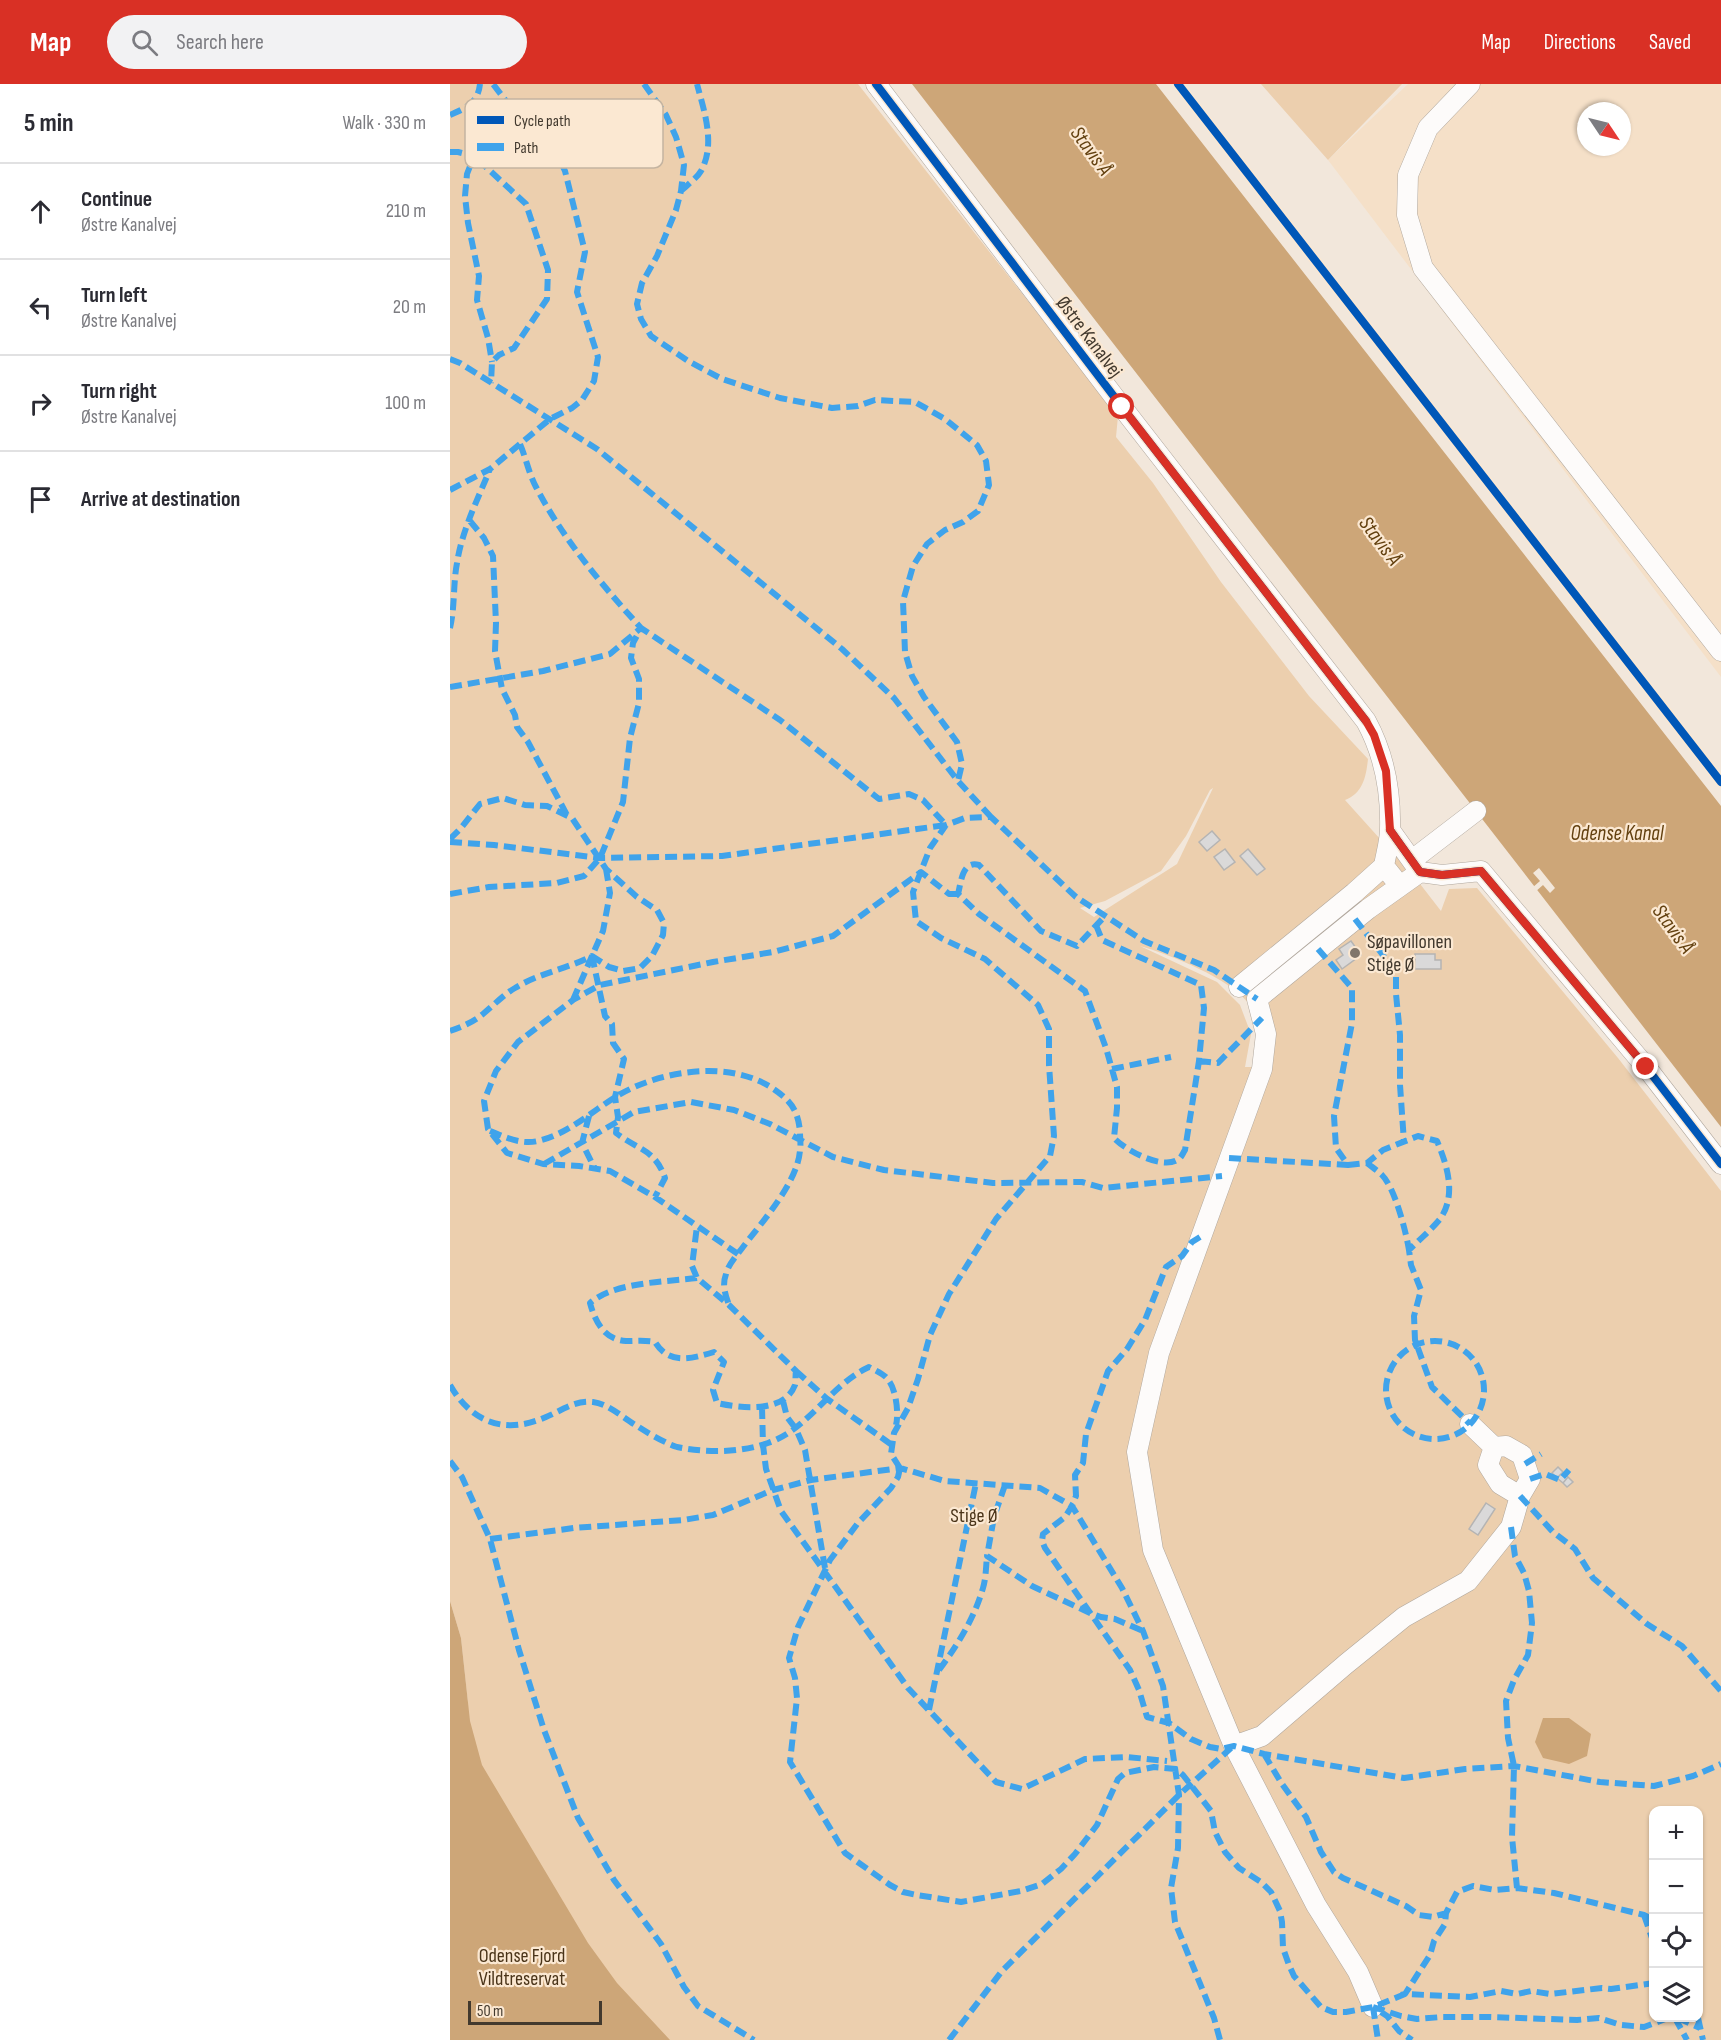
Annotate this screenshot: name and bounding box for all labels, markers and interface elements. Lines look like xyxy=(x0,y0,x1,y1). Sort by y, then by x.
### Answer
search box xyxy=(107,15,527,69)
text: Map xyxy=(30,26,71,59)
icon: search xyxy=(128,26,161,59)
text: Search here xyxy=(176,29,264,56)
text: Map xyxy=(1481,30,1511,55)
text: Directions xyxy=(1544,30,1616,55)
text: Saved xyxy=(1649,30,1691,55)
legend xyxy=(465,99,663,168)
north arrow xyxy=(1577,102,1631,156)
text: 5 min xyxy=(24,108,74,139)
text: Walk · 330 m xyxy=(342,111,426,135)
text: Cycle path xyxy=(514,112,571,131)
water label: Stavis Å xyxy=(1065,122,1117,181)
text: Path xyxy=(514,139,538,158)
text: Continue xyxy=(81,186,152,213)
icon: ahead xyxy=(24,195,57,228)
text: 210 m xyxy=(386,199,426,223)
text: Østre Kanalvej xyxy=(81,213,177,237)
text: Turn left xyxy=(81,282,147,309)
icon: left xyxy=(24,291,57,324)
street label: Østre Kanalvej xyxy=(1051,292,1127,382)
text: 20 m xyxy=(393,295,426,319)
text: Østre Kanalvej xyxy=(81,309,177,333)
text: Turn right xyxy=(81,378,157,405)
icon: right xyxy=(24,387,57,420)
text: 100 m xyxy=(385,391,426,415)
route start xyxy=(1108,393,1134,419)
text: Østre Kanalvej xyxy=(81,405,177,429)
icon: arrive xyxy=(24,483,57,516)
text: Arrive at destination xyxy=(81,486,240,513)
water label: Stavis Å xyxy=(1354,512,1407,571)
water label: Odense Kanal xyxy=(1570,821,1665,846)
water label: Stavis Å xyxy=(1647,900,1699,959)
place label: Søpavillonen Stige Ø xyxy=(1367,930,1452,977)
marker: Søpavillonen Stige Ø xyxy=(1348,946,1362,960)
route end xyxy=(1632,1053,1658,1079)
park label: Stige Ø xyxy=(950,1504,998,1528)
map controls xyxy=(1649,1806,1703,2022)
button: + xyxy=(1649,1806,1703,1860)
button: − xyxy=(1649,1860,1703,1914)
button: locate xyxy=(1649,1914,1703,1968)
park label: Odense Fjord Vildtreservat xyxy=(479,1944,565,1991)
button: layers xyxy=(1649,1968,1703,2022)
scale bar xyxy=(468,1998,602,2026)
text: 50 m xyxy=(477,2002,503,2021)

